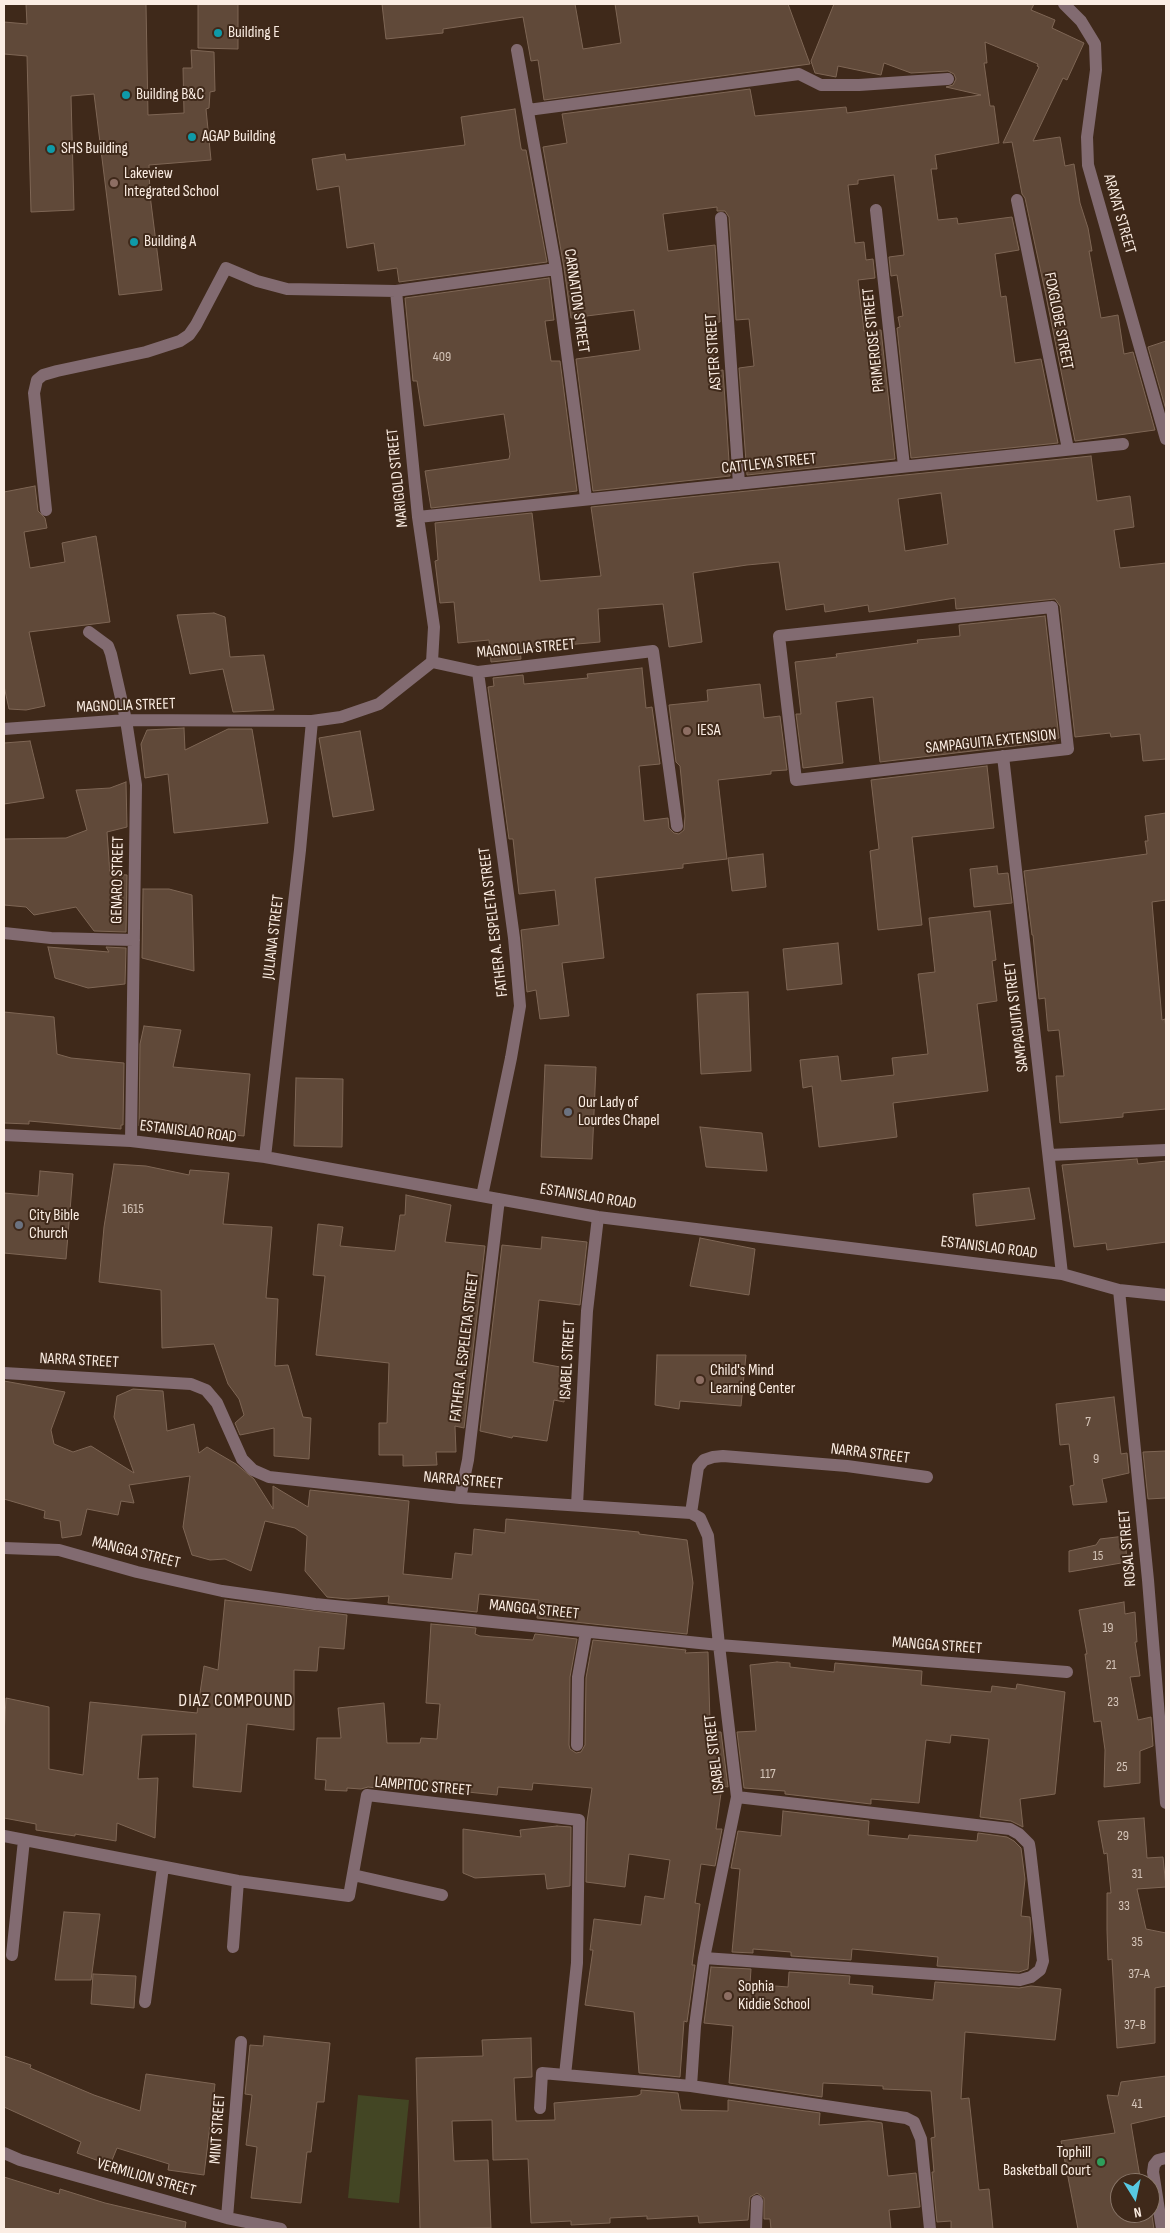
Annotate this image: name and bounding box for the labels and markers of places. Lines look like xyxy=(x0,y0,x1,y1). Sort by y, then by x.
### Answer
place label: Building E xyxy=(228,23,280,43)
marker: Building E xyxy=(212,27,224,39)
place label: Building B&C xyxy=(136,85,204,105)
marker: Building B&C xyxy=(120,89,132,101)
place label: AGAP Building xyxy=(202,127,276,147)
marker: AGAP Building xyxy=(186,131,198,143)
place label: SHS Building xyxy=(61,139,128,159)
marker: SHS Building xyxy=(45,143,57,155)
place label: Lakeview Integrated School xyxy=(124,164,219,202)
marker: Lakeview Integrated School xyxy=(108,177,120,189)
place label: Building A xyxy=(144,232,196,252)
marker: Building A xyxy=(128,236,140,248)
place label: IESA xyxy=(697,721,721,741)
marker: IESA xyxy=(681,725,693,737)
place label: Our Lady of Lourdes Chapel xyxy=(578,1093,660,1131)
marker: Our Lady of Lourdes Chapel xyxy=(562,1106,574,1118)
place label: City Bible Church xyxy=(29,1206,80,1244)
marker: City Bible Church xyxy=(13,1219,25,1231)
place label: Child's Mind Learning Center xyxy=(710,1361,795,1399)
marker: Child's Mind Learning Center xyxy=(694,1374,706,1386)
place label: Sophia Kiddie School xyxy=(738,1977,810,2015)
marker: Sophia Kiddie School xyxy=(722,1990,734,2002)
place label: Tophill Basketball Court xyxy=(1003,2143,1091,2181)
marker: Tophill Basketball Court xyxy=(1095,2156,1107,2168)

